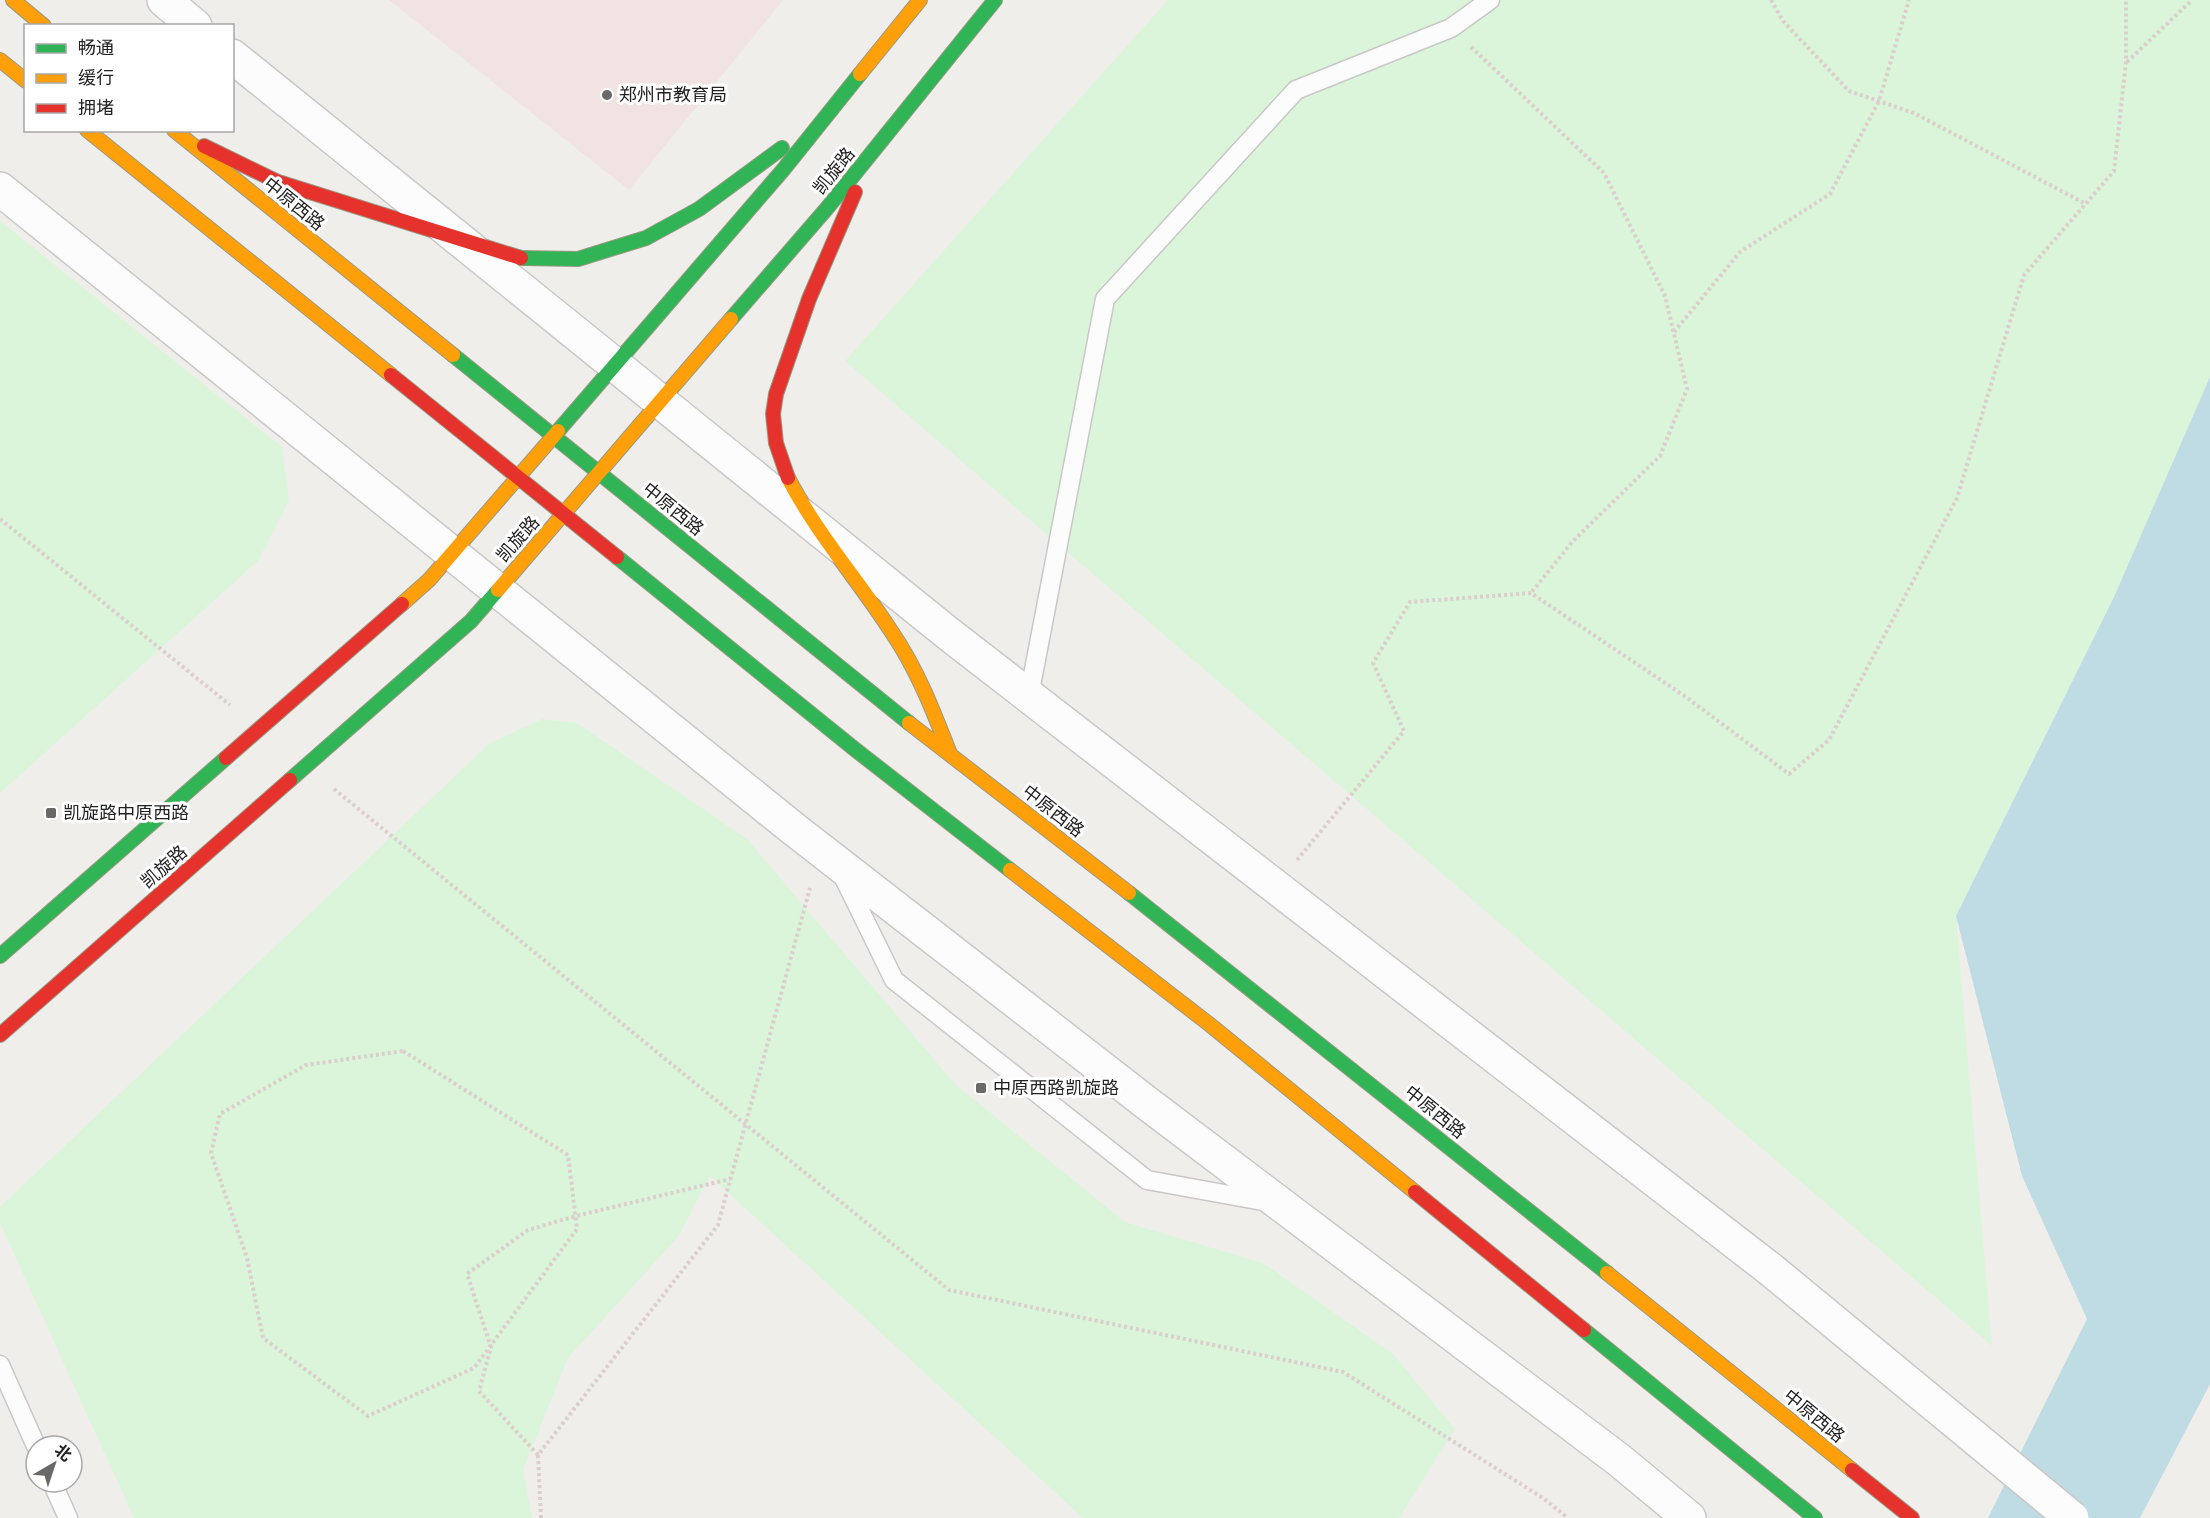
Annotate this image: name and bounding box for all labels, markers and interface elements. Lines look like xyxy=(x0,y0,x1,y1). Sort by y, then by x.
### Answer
legend xyxy=(24,24,234,132)
text: 畅通 xyxy=(78,37,114,59)
text: 缓行 xyxy=(78,67,114,89)
place label: 郑州市教育局 xyxy=(619,84,727,106)
marker: 郑州市教育局 xyxy=(600,88,614,102)
text: 拥堵 xyxy=(78,97,114,119)
street label: 凯旋路 xyxy=(808,143,860,199)
street label: 中原西路 xyxy=(259,173,329,235)
street label: 中原西路 xyxy=(638,478,708,540)
street label: 凯旋路 xyxy=(492,511,544,567)
street label: 中原西路 xyxy=(1018,780,1088,842)
place label: 凯旋路中原西路 xyxy=(63,802,189,824)
marker: 凯旋路中原西路 xyxy=(44,806,58,820)
street label: 凯旋路 xyxy=(136,841,192,893)
place label: 中原西路凯旋路 xyxy=(993,1077,1119,1099)
marker: 中原西路凯旋路 xyxy=(974,1081,988,1095)
street label: 中原西路 xyxy=(1400,1081,1470,1143)
street label: 中原西路 xyxy=(1779,1385,1849,1447)
north arrow xyxy=(24,1434,84,1494)
text: 北 xyxy=(51,1440,75,1465)

